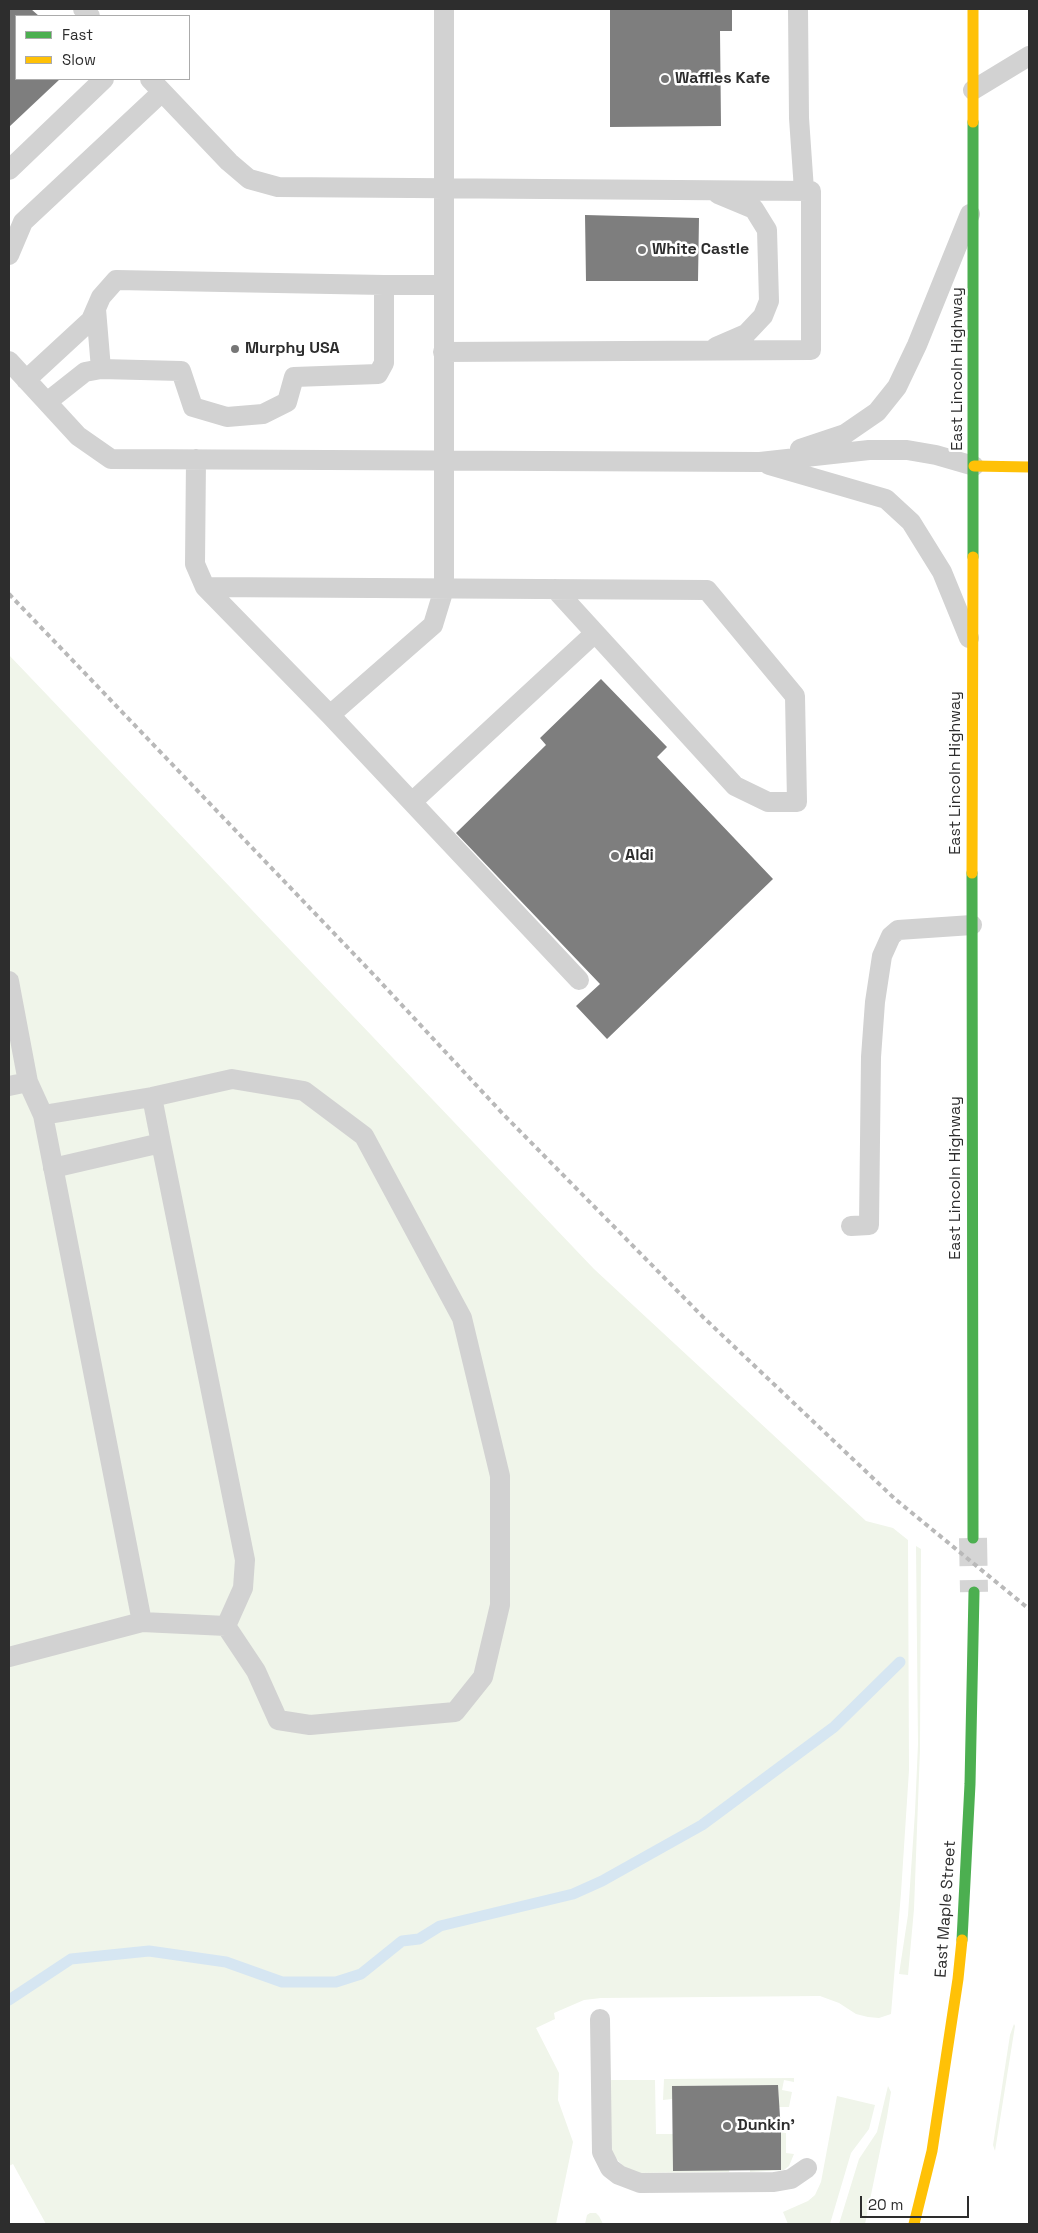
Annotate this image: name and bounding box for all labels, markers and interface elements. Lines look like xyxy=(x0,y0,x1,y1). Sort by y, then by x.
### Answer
legend xyxy=(15,15,190,80)
text: Fast xyxy=(62,25,93,44)
text: Slow xyxy=(62,50,96,69)
place label: Waffles Kafe xyxy=(675,69,770,89)
marker: Waffles Kafe xyxy=(659,73,671,85)
place label: White Castle xyxy=(652,240,749,260)
marker: White Castle xyxy=(636,244,648,256)
street label: East Lincoln Highway xyxy=(948,287,968,451)
place label: Murphy USA xyxy=(245,339,340,359)
marker: Murphy USA xyxy=(229,343,241,355)
street label: East Lincoln Highway xyxy=(946,691,966,855)
place label: Aldi xyxy=(625,846,654,866)
marker: Aldi xyxy=(609,850,621,862)
street label: East Lincoln Highway xyxy=(946,1096,966,1260)
street label: East Maple Street xyxy=(932,1840,960,1978)
place label: Dunkin' xyxy=(737,2116,795,2136)
marker: Dunkin' xyxy=(721,2120,733,2132)
scale bar xyxy=(863,2186,972,2218)
text: 20 m xyxy=(868,2195,903,2214)

